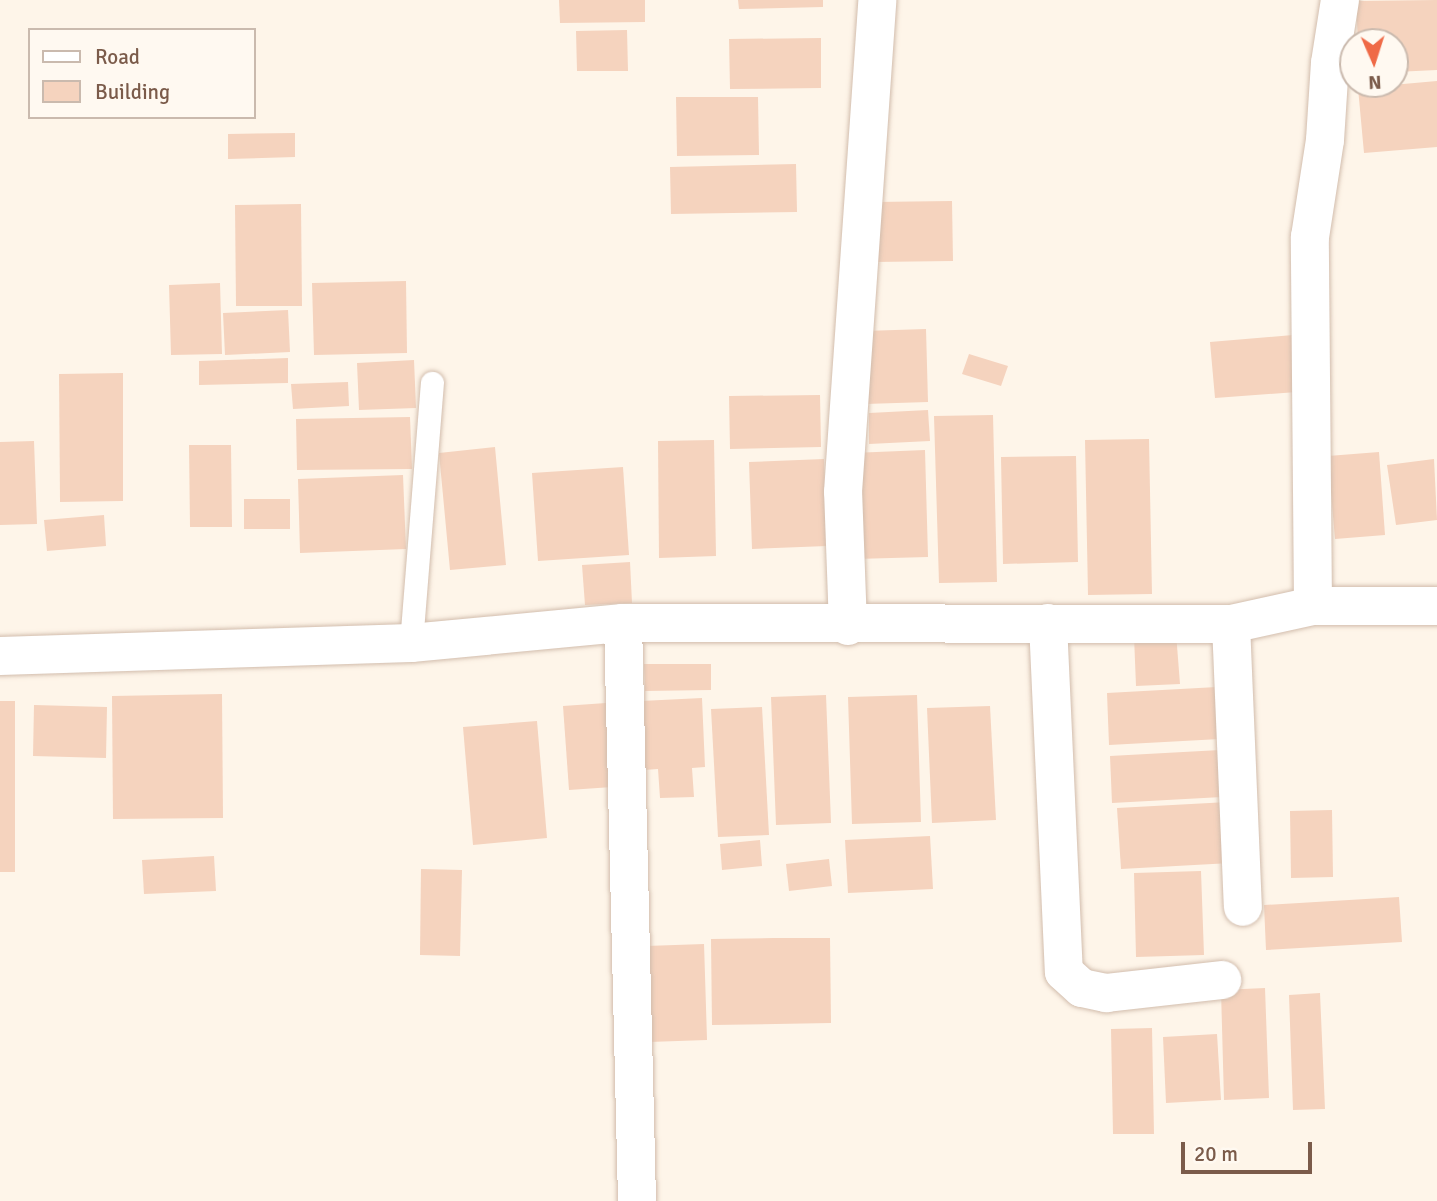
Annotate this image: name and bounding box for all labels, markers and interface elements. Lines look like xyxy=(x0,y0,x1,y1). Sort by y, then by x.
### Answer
legend xyxy=(28,28,256,119)
north arrow xyxy=(1339,28,1409,98)
text: Road xyxy=(95,44,140,70)
text: N xyxy=(1368,70,1382,94)
text: Building xyxy=(95,79,170,105)
scale bar xyxy=(1185,1128,1316,1172)
text: 20 m xyxy=(1194,1141,1238,1167)

